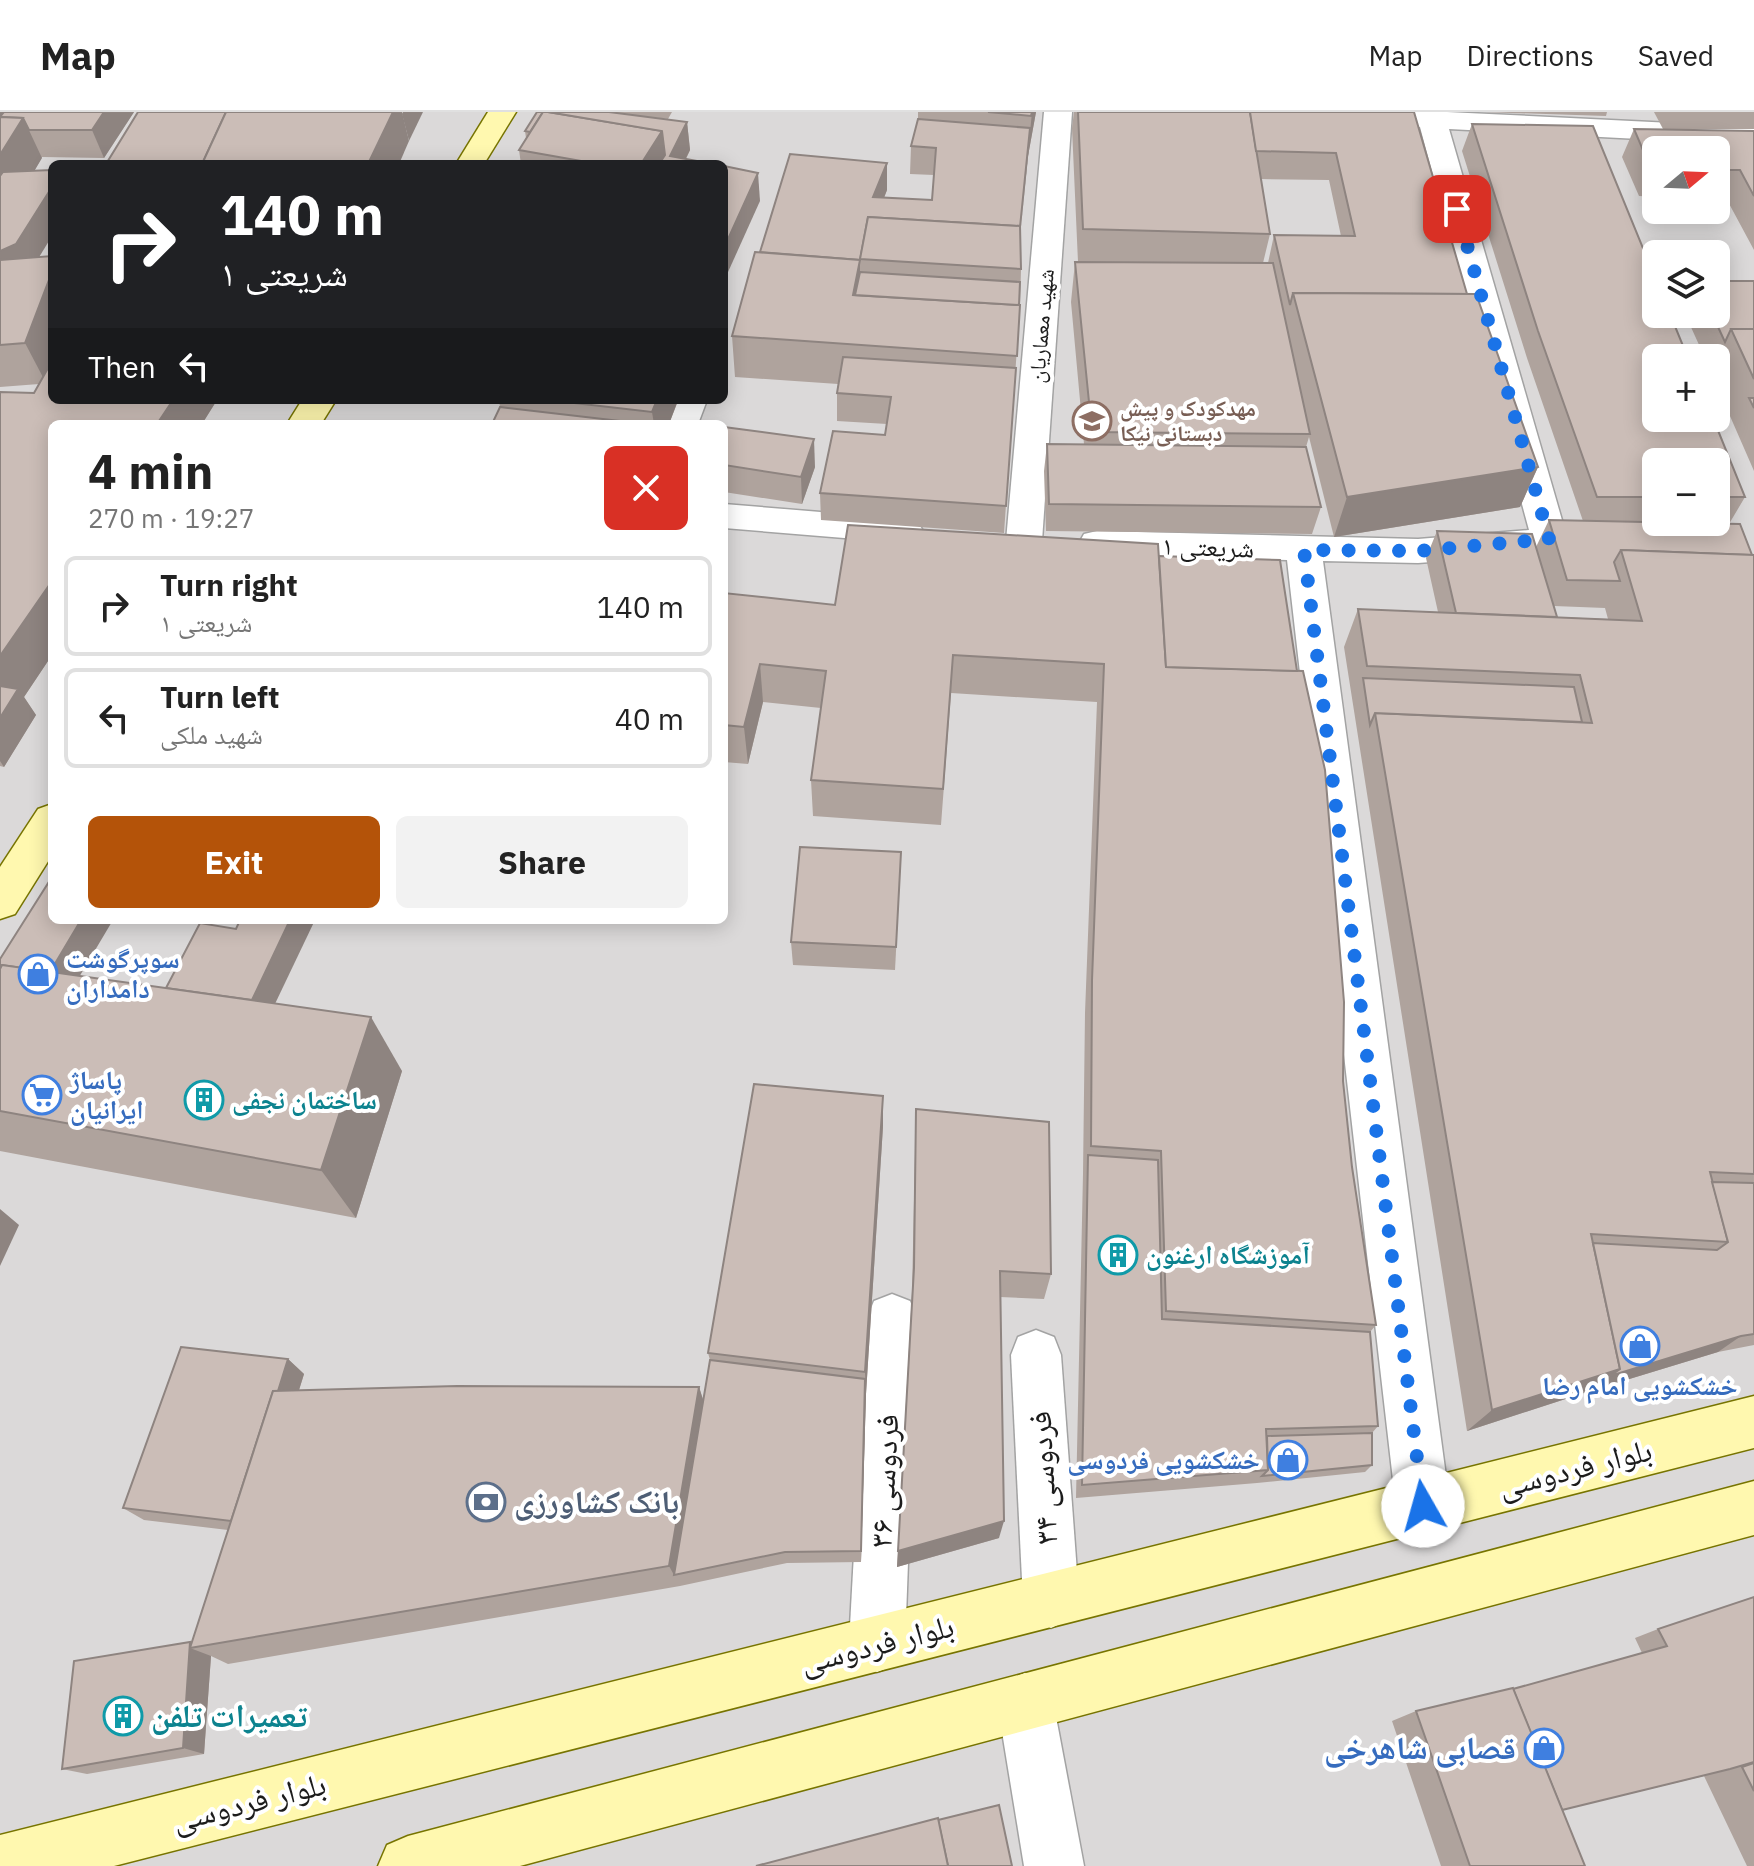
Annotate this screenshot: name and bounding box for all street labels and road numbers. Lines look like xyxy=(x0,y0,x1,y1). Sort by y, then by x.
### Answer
street label: شهید معماریان xyxy=(1021,268,1060,384)
street label: شریعتی ۱ xyxy=(1161,527,1255,565)
street label: فردوسی ۳۴ xyxy=(1018,1410,1066,1546)
street label: فردوسی ۳۶ xyxy=(859,1413,907,1549)
street label: بلوار فردوسی xyxy=(1494,1428,1656,1506)
street label: بلوار فردوسی xyxy=(796,1604,958,1682)
street label: بلوار فردوسی xyxy=(168,1762,330,1840)

